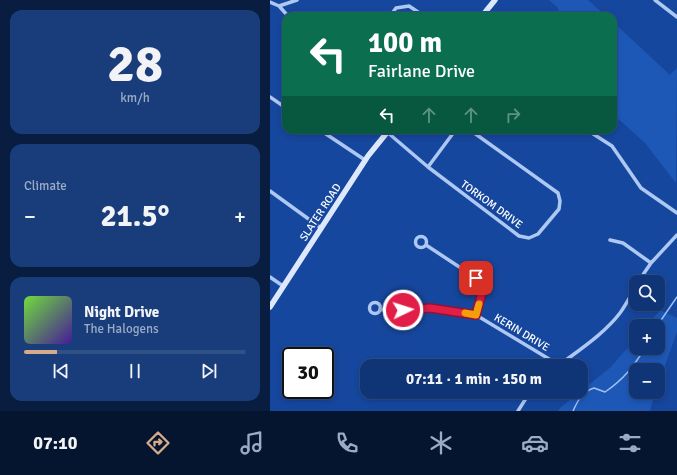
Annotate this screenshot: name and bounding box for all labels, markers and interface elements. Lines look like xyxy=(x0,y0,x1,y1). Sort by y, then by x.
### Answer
text: 100 m xyxy=(368,26,442,60)
icon: left xyxy=(302,28,354,80)
text: 28 xyxy=(107,32,163,96)
text: Fairlane Drive xyxy=(368,60,475,82)
text: km/h xyxy=(120,90,150,106)
icon: left xyxy=(376,104,398,126)
icon: ahead xyxy=(418,104,440,126)
icon: ahead xyxy=(460,104,482,126)
icon: right xyxy=(502,104,524,126)
text: Climate xyxy=(24,178,67,194)
street label: TORKOM DRIVE xyxy=(458,178,525,231)
street label: SLATER ROAD xyxy=(297,181,344,243)
text: 21.5° xyxy=(100,198,170,235)
text: − xyxy=(24,203,36,230)
text: + xyxy=(234,203,246,230)
pin xyxy=(459,261,493,295)
icon: arrive xyxy=(465,267,487,289)
map controls xyxy=(629,275,665,399)
button: search xyxy=(629,275,665,311)
position arrow xyxy=(382,289,424,331)
text: Night Drive xyxy=(84,303,159,321)
street label: KERIN DRIVE xyxy=(492,311,552,354)
button: + xyxy=(629,319,665,355)
text: The Halogens xyxy=(84,321,159,337)
speed limit sign: 30 xyxy=(282,347,334,399)
icon: previous xyxy=(50,360,72,382)
icon: pause xyxy=(124,360,146,382)
icon: next xyxy=(198,360,220,382)
button: − xyxy=(629,363,665,399)
text: 07:11 · 1 min · 150 m xyxy=(406,370,542,388)
icon: directions xyxy=(144,429,172,457)
icon: music xyxy=(238,429,266,457)
icon: phone xyxy=(333,429,361,457)
icon: climate xyxy=(427,429,455,457)
icon: car xyxy=(521,429,549,457)
icon: filters xyxy=(616,429,644,457)
text: 07:10 xyxy=(33,432,77,454)

